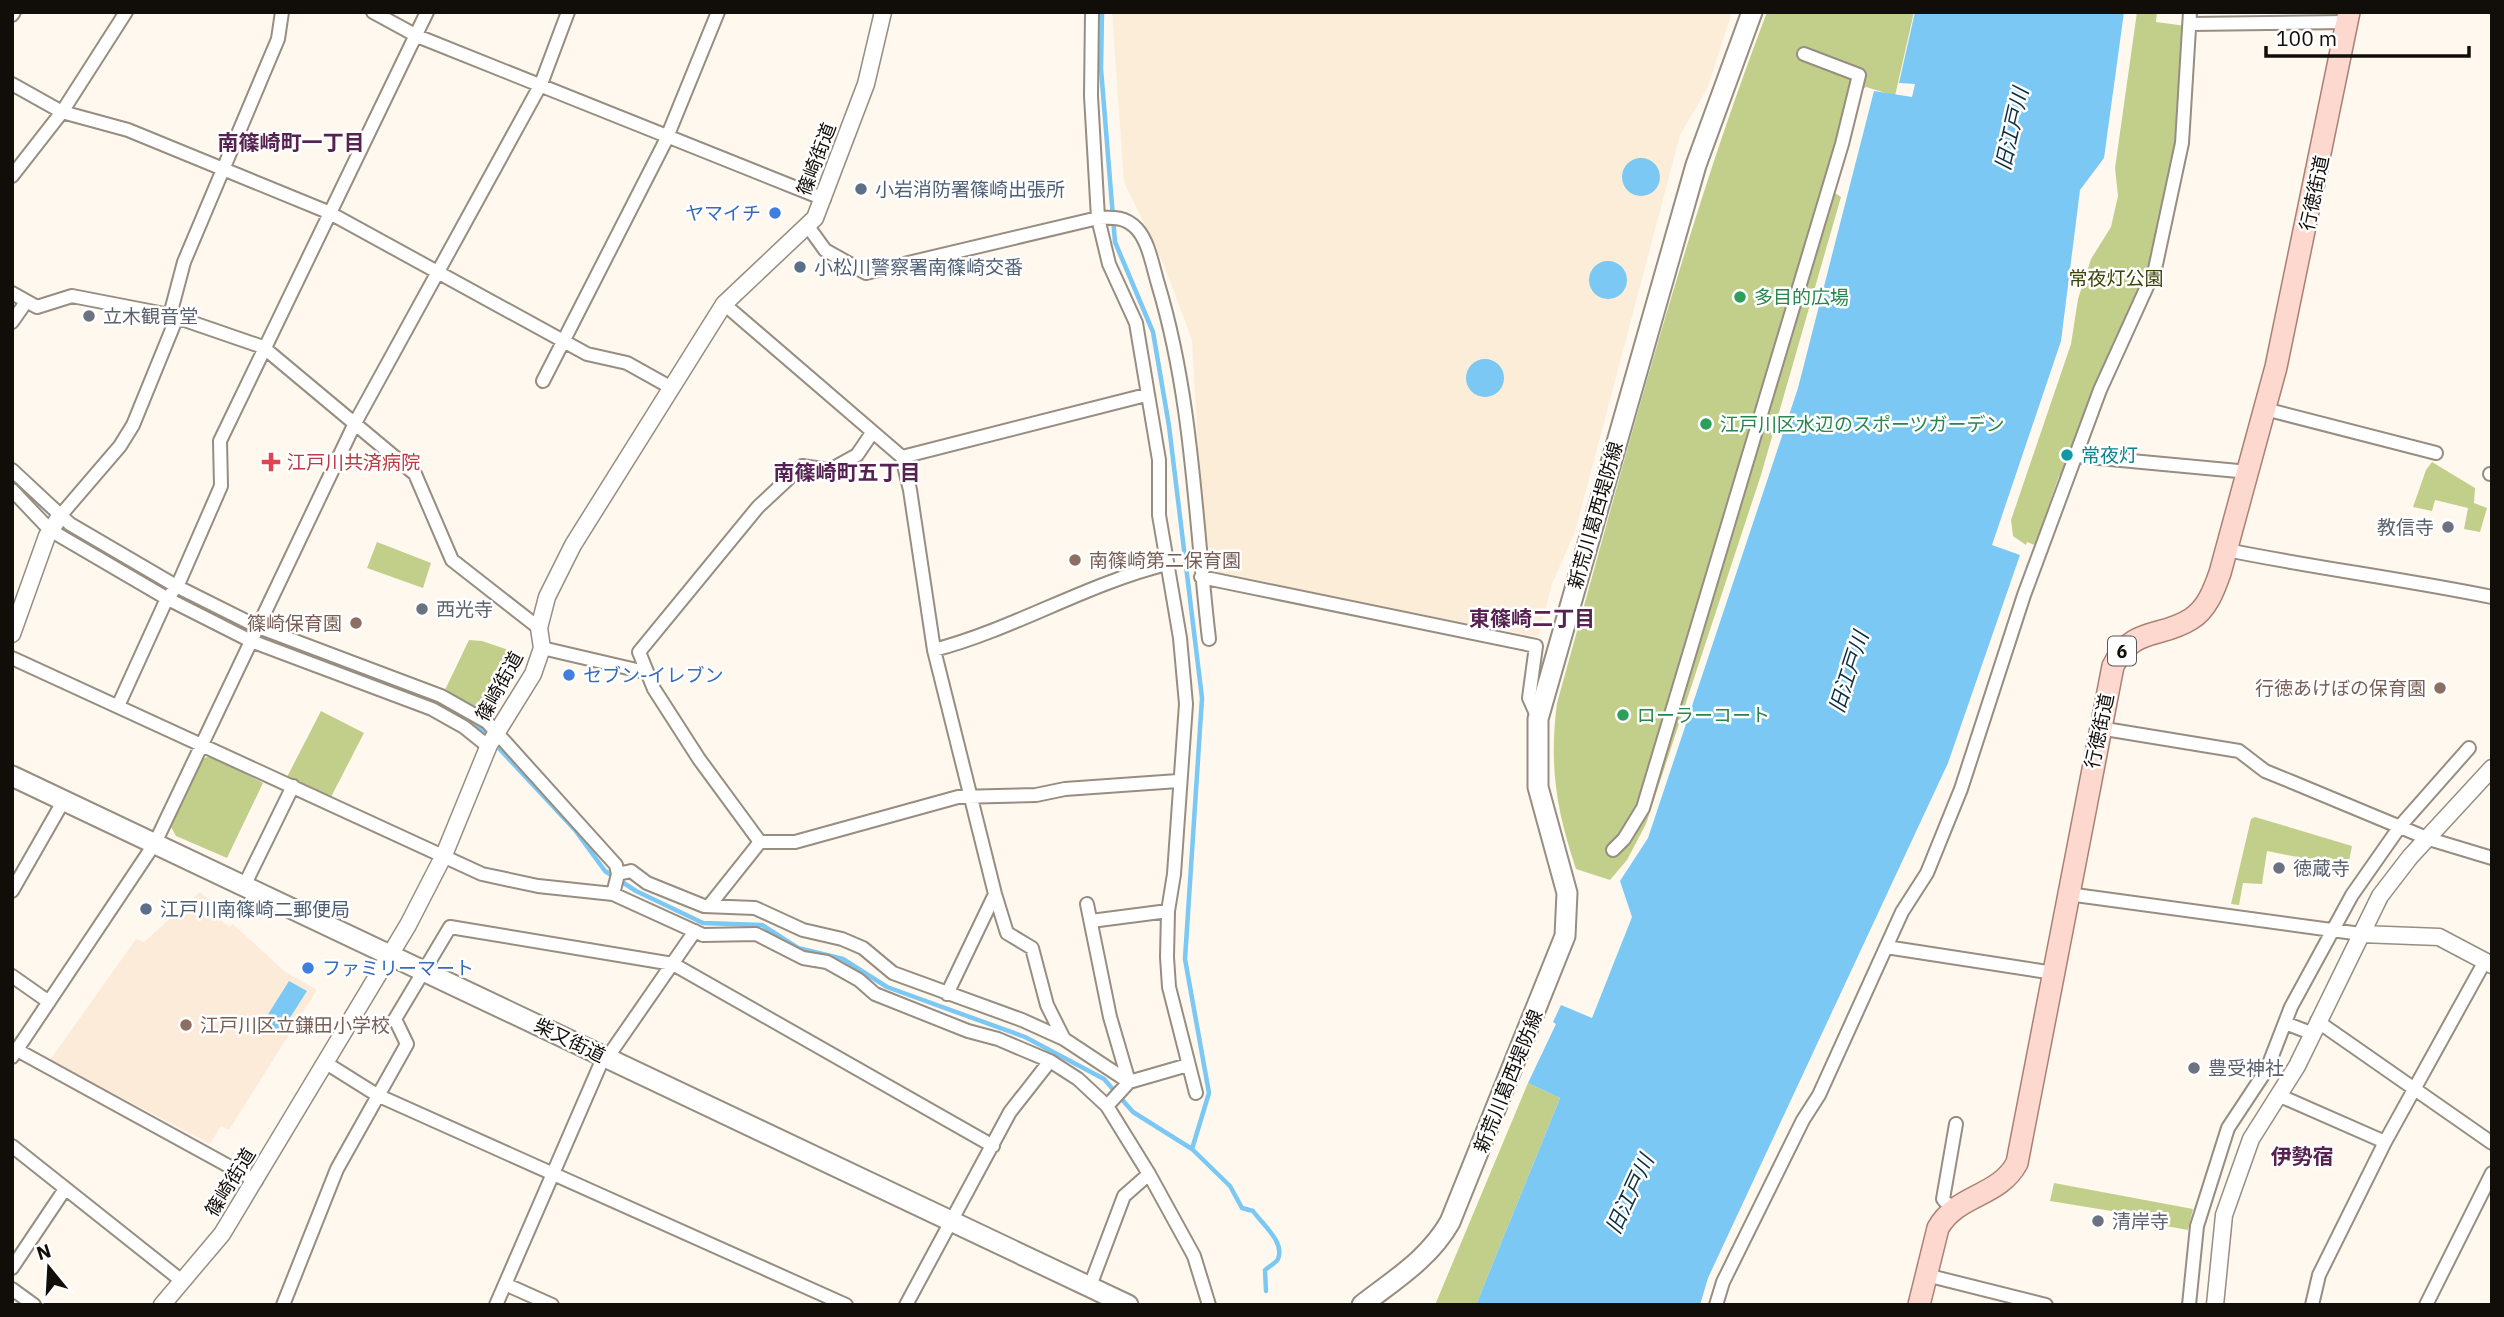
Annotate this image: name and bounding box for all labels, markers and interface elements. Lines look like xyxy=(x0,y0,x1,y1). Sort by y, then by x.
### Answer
scale bar xyxy=(2266,14,2469,58)
text: 100 m xyxy=(2276,24,2337,52)
water label: 旧江戸川 xyxy=(1988,83,2035,173)
street label: 篠崎街道 xyxy=(791,119,841,199)
district label: 南篠崎町一丁目 xyxy=(218,128,365,156)
street label: 行徳街道 xyxy=(2294,153,2334,233)
place label: 小岩消防署篠崎出張所 xyxy=(875,177,1065,201)
marker: 小岩消防署篠崎出張所 xyxy=(853,181,869,197)
place label: ヤマイチ xyxy=(685,201,761,225)
marker: ヤマイチ xyxy=(767,205,783,221)
place label: 小松川警察署南篠崎交番 xyxy=(814,255,1023,279)
marker: 小松川警察署南篠崎交番 xyxy=(792,259,808,275)
park label: 常夜灯公園 xyxy=(2068,266,2164,290)
place label: 多目的広場 xyxy=(1754,285,1849,309)
marker: 多目的広場 xyxy=(1732,289,1748,305)
place label: 立木観音堂 xyxy=(103,304,198,328)
marker: 立木観音堂 xyxy=(81,308,97,324)
place label: 江戸川区水辺のスポーツガーデン xyxy=(1720,412,2005,436)
marker: 江戸川区水辺のスポーツガーデン xyxy=(1698,416,1714,432)
street label: 新荒川葛西堤防線 xyxy=(1563,439,1627,591)
place label: 常夜灯 xyxy=(2081,443,2138,467)
marker: 常夜灯 xyxy=(2059,447,2075,463)
place label: 江戸川共済病院 xyxy=(287,450,420,474)
marker: 江戸川共済病院 xyxy=(261,452,281,472)
district label: 南篠崎町五丁目 xyxy=(774,458,921,486)
place label: 教信寺 xyxy=(2377,515,2434,539)
marker: 教信寺 xyxy=(2440,519,2456,535)
place label: 南篠崎第二保育園 xyxy=(1089,548,1241,572)
marker: 南篠崎第二保育園 xyxy=(1067,552,1083,568)
place label: 西光寺 xyxy=(436,597,493,621)
marker: 西光寺 xyxy=(414,601,430,617)
district label: 東篠崎二丁目 xyxy=(1469,604,1595,632)
place label: 篠崎保育園 xyxy=(247,611,342,635)
marker: 篠崎保育園 xyxy=(348,615,364,631)
water label: 旧江戸川 xyxy=(1822,626,1875,716)
road number: 6 xyxy=(2108,636,2136,666)
street label: 篠崎街道 xyxy=(470,647,528,725)
place label: セブン-イレブン xyxy=(583,663,724,687)
marker: セブン-イレブン xyxy=(561,667,577,683)
place label: 行徳あけぼの保育園 xyxy=(2255,676,2426,700)
marker: 行徳あけぼの保育園 xyxy=(2432,680,2448,696)
street label: 行徳街道 xyxy=(2079,691,2119,771)
place label: ローラーコート xyxy=(1637,703,1770,727)
marker: ローラーコート xyxy=(1615,707,1631,723)
place label: 徳蔵寺 xyxy=(2293,856,2350,880)
marker: 徳蔵寺 xyxy=(2271,860,2287,876)
place label: 江戸川南篠崎二郵便局 xyxy=(160,897,350,921)
marker: 江戸川南篠崎二郵便局 xyxy=(138,901,154,917)
place label: ファミリーマート xyxy=(322,956,474,980)
marker: ファミリーマート xyxy=(300,960,316,976)
street label: 新荒川葛西堤防線 xyxy=(1468,1006,1548,1156)
place label: 江戸川区立鎌田小学校 xyxy=(200,1013,390,1037)
street label: 柴又街道 xyxy=(531,1013,609,1067)
marker: 江戸川区立鎌田小学校 xyxy=(178,1017,194,1033)
place label: 豊受神社 xyxy=(2208,1056,2284,1080)
marker: 豊受神社 xyxy=(2186,1060,2202,1076)
district label: 伊勢宿 xyxy=(2271,1142,2334,1170)
street label: 篠崎街道 xyxy=(200,1143,260,1221)
water label: 旧江戸川 xyxy=(1599,1148,1660,1238)
place label: 清岸寺 xyxy=(2112,1209,2169,1233)
marker: 清岸寺 xyxy=(2090,1213,2106,1229)
north arrow xyxy=(14,1233,84,1303)
text: N xyxy=(33,1238,54,1265)

